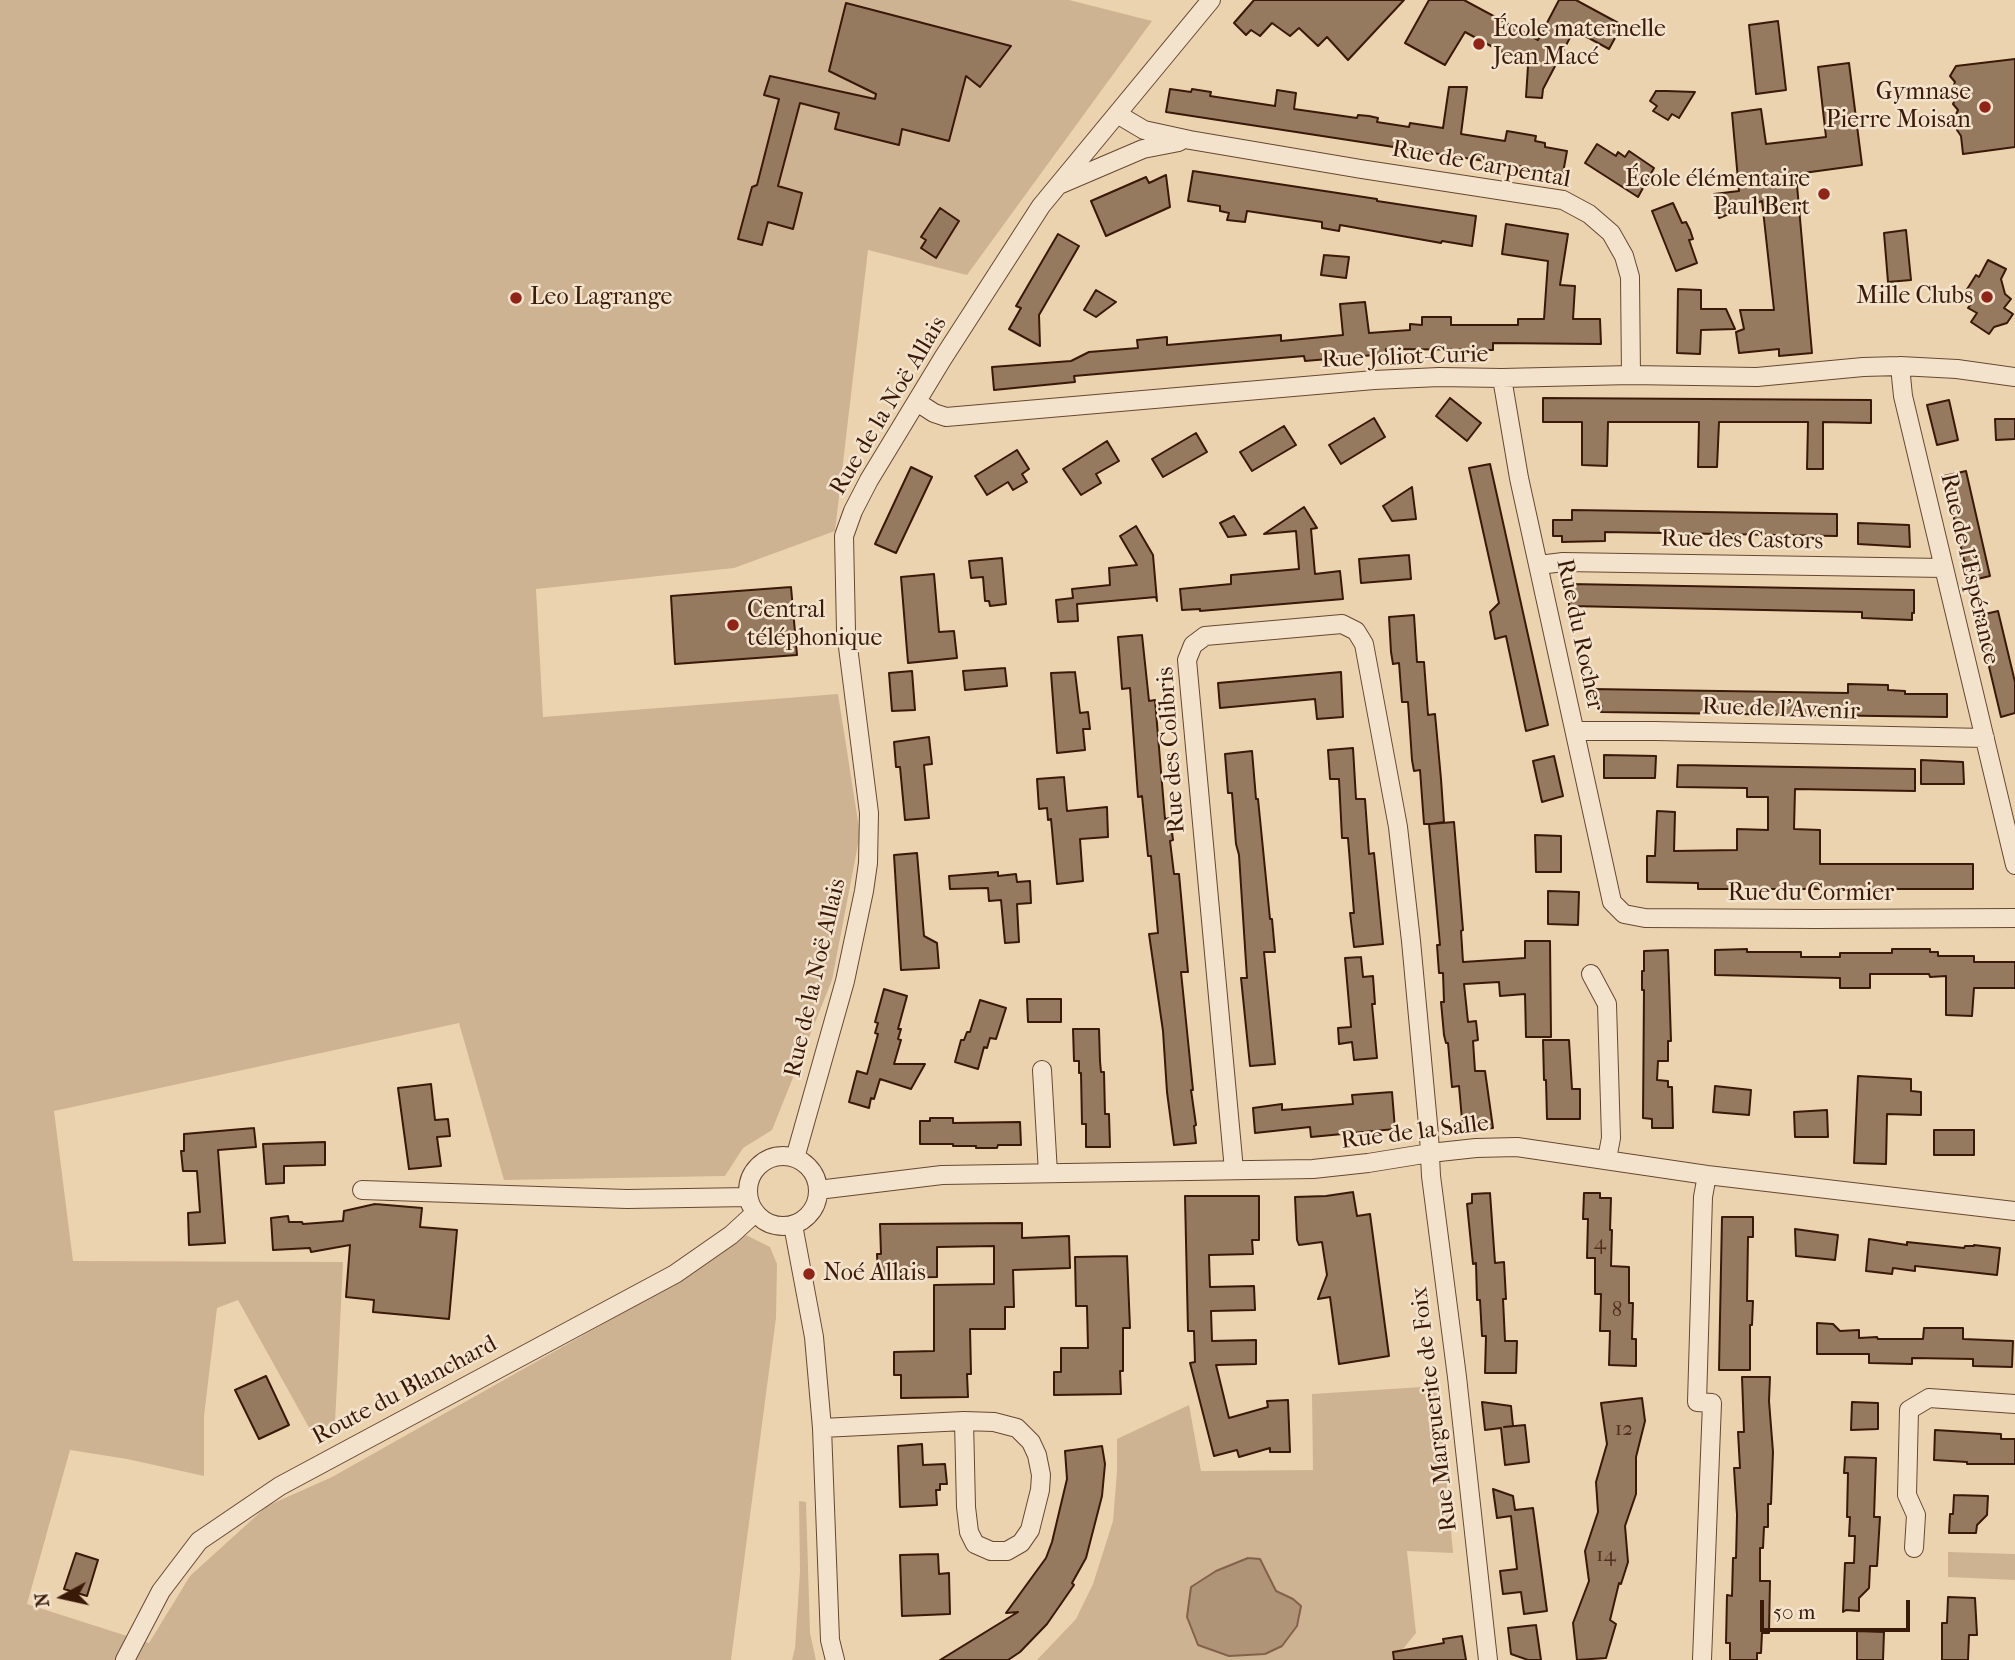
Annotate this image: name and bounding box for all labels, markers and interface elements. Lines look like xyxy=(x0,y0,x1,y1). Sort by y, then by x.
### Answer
place label: École maternelle Jean Macé xyxy=(1493,16,1666,72)
marker: École maternelle Jean Macé xyxy=(1471,36,1487,52)
place label: Gymnase Pierre Moisan xyxy=(1826,79,1971,135)
marker: Gymnase Pierre Moisan xyxy=(1977,99,1993,115)
street label: Rue de Carpental xyxy=(1390,135,1572,195)
place label: École élémentaire Paul Bert xyxy=(1625,166,1810,222)
marker: École élémentaire Paul Bert xyxy=(1816,186,1832,202)
place label: Mille Clubs xyxy=(1856,283,1973,311)
place label: Leo Lagrange xyxy=(530,284,672,312)
marker: Mille Clubs xyxy=(1979,289,1995,305)
marker: Leo Lagrange xyxy=(508,290,524,306)
street label: Rue de la Noë Allais xyxy=(824,311,954,501)
street label: Rue Joliot-Curie xyxy=(1321,341,1489,375)
street label: Rue de l'Espérance xyxy=(1933,471,2005,667)
street label: Rue des Castors xyxy=(1661,525,1823,557)
street label: Rue du Rocher xyxy=(1549,556,1609,714)
place label: Central téléphonique xyxy=(747,597,882,653)
marker: Central téléphonique xyxy=(725,617,741,633)
street label: Rue des Colibris xyxy=(1152,666,1192,834)
street label: Rue de l'Avenir xyxy=(1702,693,1860,727)
street label: Rue de la Noë Allais xyxy=(779,876,853,1080)
street label: Rue du Cormier xyxy=(1728,880,1894,908)
street label: Rue de la Salle xyxy=(1339,1110,1491,1156)
house number: 4 xyxy=(1594,1231,1606,1257)
place label: Noé Allais xyxy=(823,1260,926,1288)
marker: Noé Allais xyxy=(801,1266,817,1282)
street label: Rue Marguerite de Foix xyxy=(1406,1285,1464,1533)
house number: 8 xyxy=(1612,1298,1622,1324)
street label: Route du Blanchard xyxy=(308,1330,502,1452)
house number: 12 xyxy=(1615,1417,1633,1443)
house number: 14 xyxy=(1596,1543,1616,1569)
north arrow xyxy=(28,1562,98,1632)
scale bar xyxy=(1763,1586,1913,1630)
text: N xyxy=(30,1591,54,1609)
text: 50 m xyxy=(1773,1600,1816,1624)

